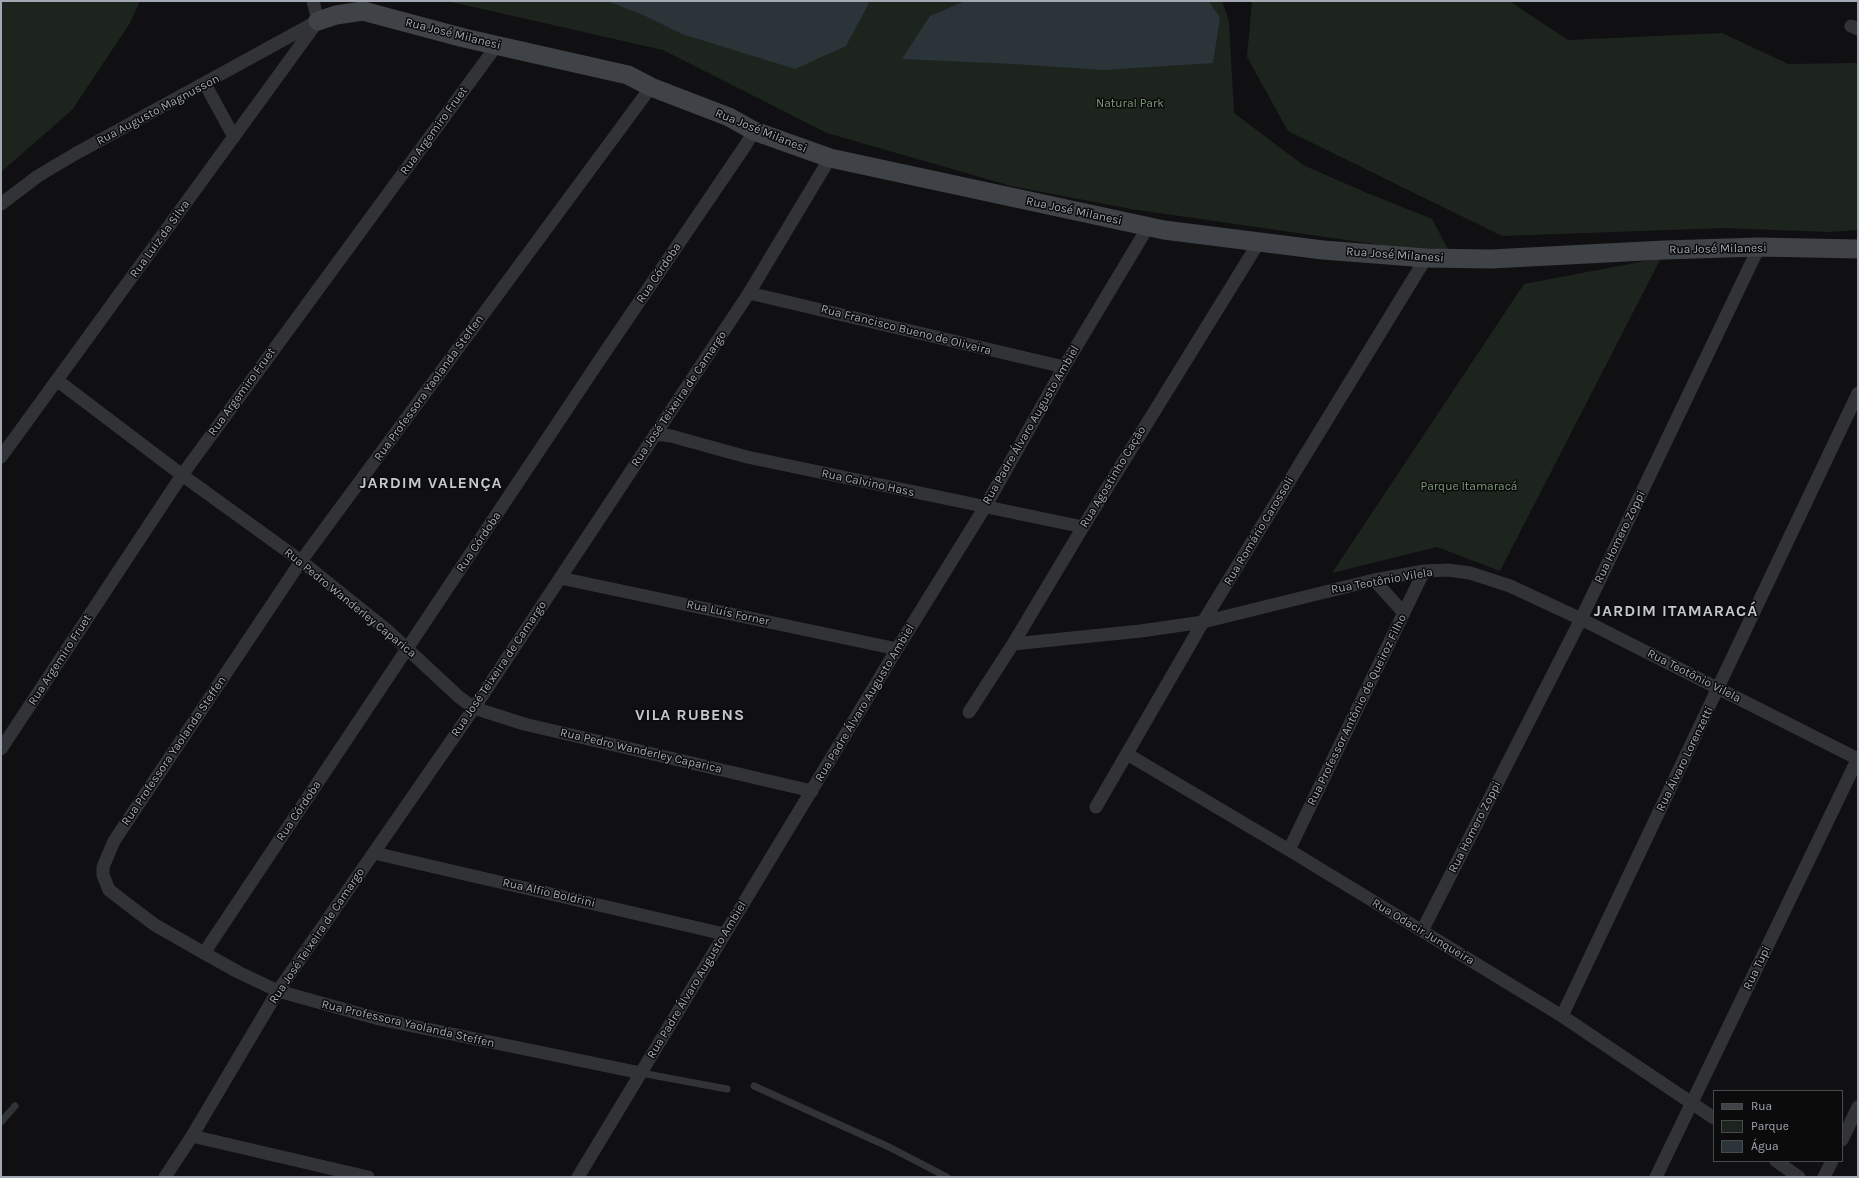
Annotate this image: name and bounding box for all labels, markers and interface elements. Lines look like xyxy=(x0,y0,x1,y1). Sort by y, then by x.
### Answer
street label: Rua José Milanesi xyxy=(404,15,502,53)
street label: Rua Augusto Magnusson xyxy=(94,71,222,149)
street label: Rua Argemiro Fruet xyxy=(397,84,471,178)
park label: Natural Park xyxy=(1096,97,1164,111)
street label: Rua José Milanesi xyxy=(713,106,809,156)
street label: Rua José Milanesi xyxy=(1025,194,1123,228)
street label: Rua Luiz da Silva xyxy=(127,197,193,281)
street label: Rua Córdoba xyxy=(634,240,684,306)
street label: Rua José Milanesi xyxy=(1669,241,1767,257)
street label: Rua José Milanesi xyxy=(1346,244,1444,266)
street label: Rua Francisco Bueno de Oliveira xyxy=(819,302,993,358)
street label: Rua Professora Yaolanda Steffen xyxy=(371,312,487,464)
street label: Rua José Teixeira de Camargo xyxy=(628,328,730,470)
street label: Rua Padre Álvaro Augusto Ambiel xyxy=(979,343,1083,507)
street label: Rua Argemiro Fruet xyxy=(205,345,279,439)
street label: Rua Agostinho Cação xyxy=(1077,424,1149,530)
street label: Rua Calvino Hass xyxy=(820,466,916,500)
district label: JARDIM VALENÇA xyxy=(359,473,503,493)
street label: Rua Romário Carossoli xyxy=(1221,474,1297,588)
park label: Parque Itamaracá xyxy=(1421,480,1517,494)
street label: Rua Homero Zoppi xyxy=(1591,488,1649,586)
street label: Rua Córdoba xyxy=(454,509,504,575)
street label: Rua Pedro Wanderley Caparica xyxy=(281,545,419,661)
street label: Rua Teotônio Vilela xyxy=(1330,565,1434,597)
street label: Rua Luís Forner xyxy=(685,597,771,629)
street label: Rua José Teixeira de Camargo xyxy=(448,598,550,740)
district label: JARDIM ITAMARACÁ xyxy=(1594,601,1758,621)
street label: Rua Argemiro Fruet xyxy=(25,612,95,708)
street label: Rua Professor Antônio de Queiroz Filho xyxy=(1304,612,1410,808)
street label: Rua Padre Álvaro Augusto Ambiel xyxy=(812,622,918,784)
street label: Rua Teotônio Vilela xyxy=(1645,646,1743,706)
street label: Rua Professora Yaolanda Steffen xyxy=(118,674,230,828)
street label: Rua Álvaro Lorenzetti xyxy=(1653,704,1717,814)
district label: VILA RUBENS xyxy=(635,705,745,725)
street label: Rua Pedro Wanderley Caparica xyxy=(559,725,723,777)
street label: Rua Córdoba xyxy=(274,778,324,844)
street label: Rua Homero Zoppi xyxy=(1446,779,1504,875)
street label: Rua José Teixeira de Camargo xyxy=(266,865,368,1007)
street label: Rua Alfio Boldrini xyxy=(501,875,597,911)
street label: Rua Odacir Junqueira xyxy=(1369,896,1477,968)
street label: Rua Padre Álvaro Augusto Ambiel xyxy=(644,899,750,1061)
street label: Rua Tupi xyxy=(1740,944,1774,992)
street label: Rua Professora Yaolanda Steffen xyxy=(320,997,496,1051)
legend xyxy=(1713,1090,1843,1162)
text: Rua xyxy=(1751,1099,1772,1113)
text: Parque xyxy=(1751,1119,1789,1133)
text: Água xyxy=(1751,1139,1779,1153)

